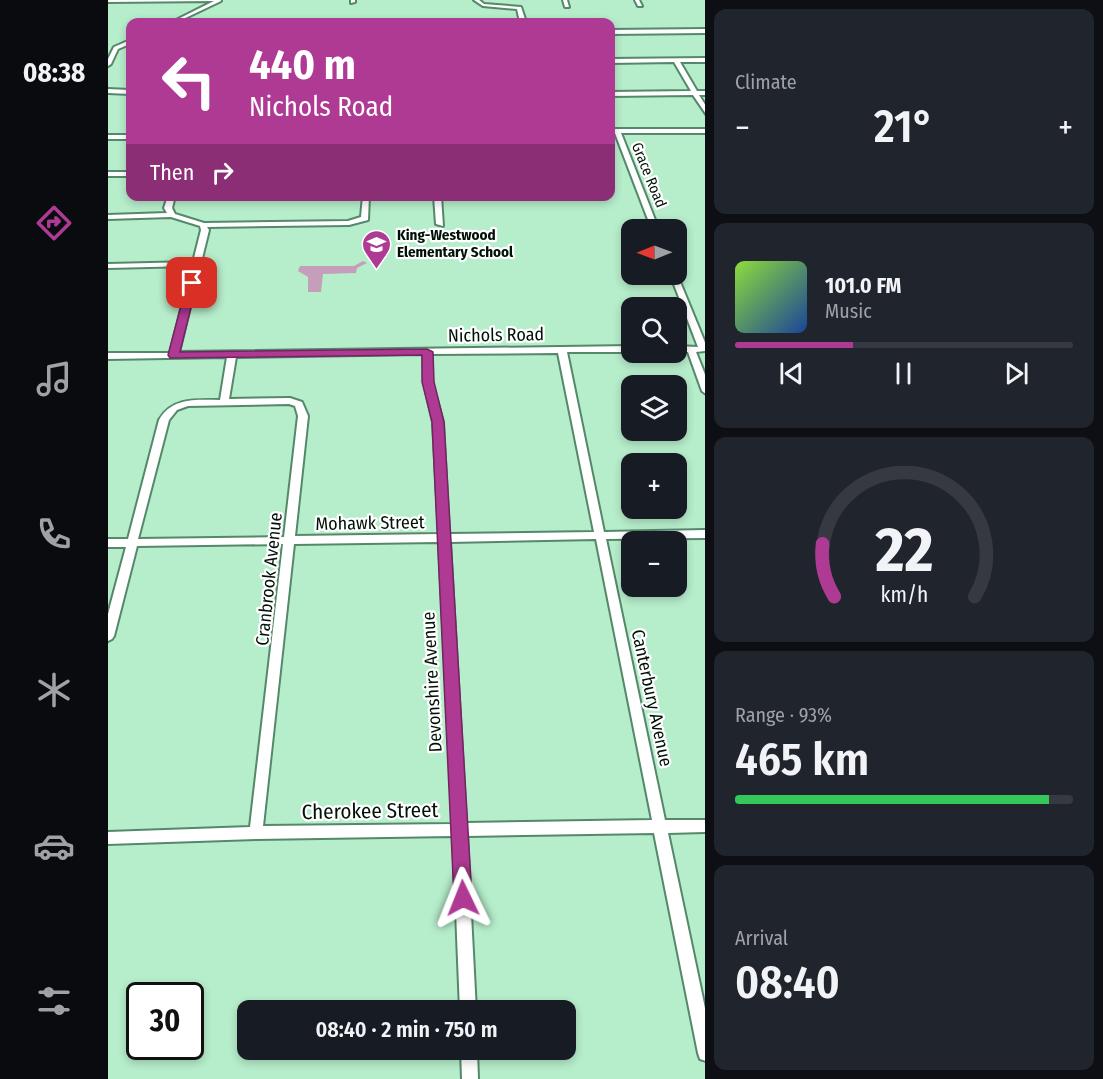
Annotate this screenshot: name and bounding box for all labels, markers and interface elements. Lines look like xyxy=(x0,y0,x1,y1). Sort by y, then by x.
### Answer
text: 440 m xyxy=(249,40,356,90)
icon: left xyxy=(150,42,228,120)
text: 08:38 xyxy=(23,57,85,89)
text: Climate xyxy=(735,70,797,94)
text: Nichols Road xyxy=(249,91,393,123)
text: 21° xyxy=(874,100,934,154)
text: − xyxy=(735,108,750,148)
text: + xyxy=(1058,108,1073,148)
street label: Grace Road xyxy=(628,140,670,210)
icon: right xyxy=(206,156,239,189)
text: Then xyxy=(150,159,194,186)
icon: directions xyxy=(33,202,75,244)
north arrow xyxy=(621,219,687,285)
map controls xyxy=(621,219,687,597)
place label: King-Westwood Elementary School xyxy=(397,226,514,261)
school or university icon: King-Westwood Elementary School xyxy=(360,228,392,270)
pin xyxy=(166,257,217,308)
icon: arrive xyxy=(175,266,208,299)
text: 101.0 FM xyxy=(825,272,901,299)
button: search xyxy=(621,297,687,363)
text: Music xyxy=(825,299,872,323)
street label: Nichols Road xyxy=(448,323,544,347)
icon: previous xyxy=(775,357,808,390)
icon: pause xyxy=(887,357,920,390)
icon: next xyxy=(1000,357,1033,390)
icon: music xyxy=(33,358,75,400)
button: layers xyxy=(621,375,687,441)
button: + xyxy=(621,453,687,519)
street label: Cranbrook Avenue xyxy=(251,511,287,647)
street label: Mohawk Street xyxy=(315,511,425,535)
icon: phone xyxy=(33,513,75,555)
text: 22 xyxy=(874,513,933,588)
button: − xyxy=(621,531,687,597)
text: km/h xyxy=(880,582,928,608)
street label: Devonshire Avenue xyxy=(417,611,447,753)
street label: Canterbury Avenue xyxy=(627,627,677,769)
icon: climate xyxy=(33,669,75,711)
text: Range · 93% xyxy=(735,703,832,727)
text: 465 km xyxy=(735,733,869,787)
street label: Cherokee Street xyxy=(301,797,439,825)
icon: car xyxy=(33,825,75,867)
position arrow xyxy=(431,866,495,930)
text: Arrival xyxy=(735,926,788,950)
text: 08:40 xyxy=(735,956,840,1010)
icon: filters xyxy=(33,980,75,1022)
speed limit sign: 30 xyxy=(126,982,204,1060)
text: 08:40 · 2 min · 750 m xyxy=(315,1016,498,1043)

